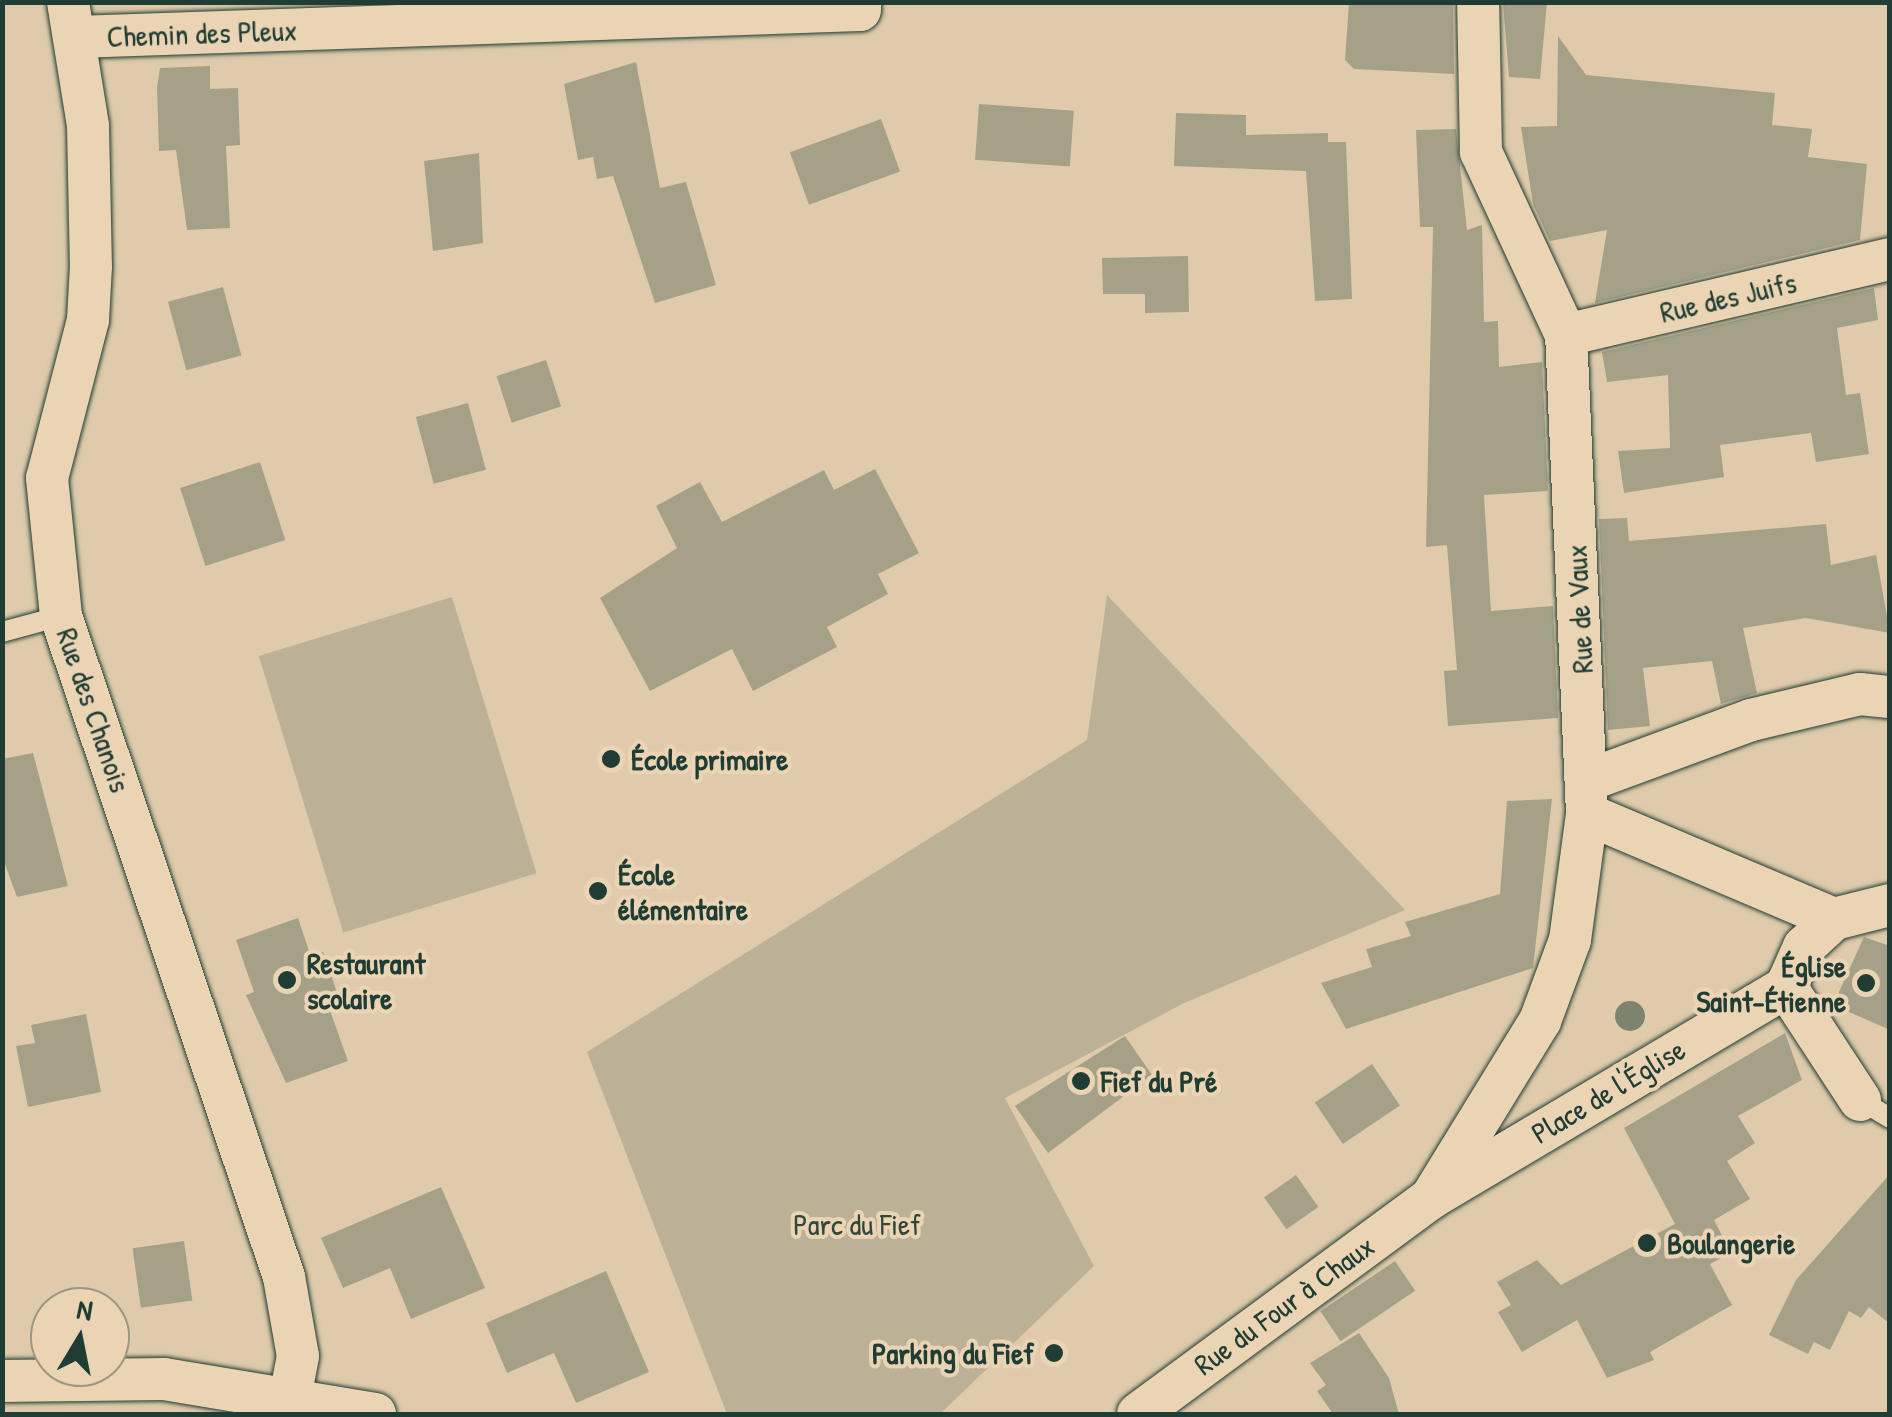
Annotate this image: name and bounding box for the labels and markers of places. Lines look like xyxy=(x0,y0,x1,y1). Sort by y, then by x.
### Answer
place label: École primaire xyxy=(631,741,788,777)
marker: École primaire xyxy=(600,748,622,770)
place label: École élémentaire xyxy=(618,856,748,926)
marker: École élémentaire xyxy=(587,880,609,902)
place label: Restaurant scolaire xyxy=(307,945,425,1016)
place label: Église Saint-Étienne xyxy=(1696,948,1846,1018)
marker: Restaurant scolaire xyxy=(276,969,298,991)
marker: Église Saint-Étienne xyxy=(1855,972,1877,994)
place label: Fief du Pré xyxy=(1101,1063,1217,1099)
marker: Fief du Pré xyxy=(1070,1070,1092,1092)
place label: Boulangerie xyxy=(1667,1225,1795,1261)
marker: Boulangerie xyxy=(1636,1232,1658,1254)
place label: Parking du Fief xyxy=(872,1335,1034,1371)
marker: Parking du Fief xyxy=(1043,1342,1065,1364)

